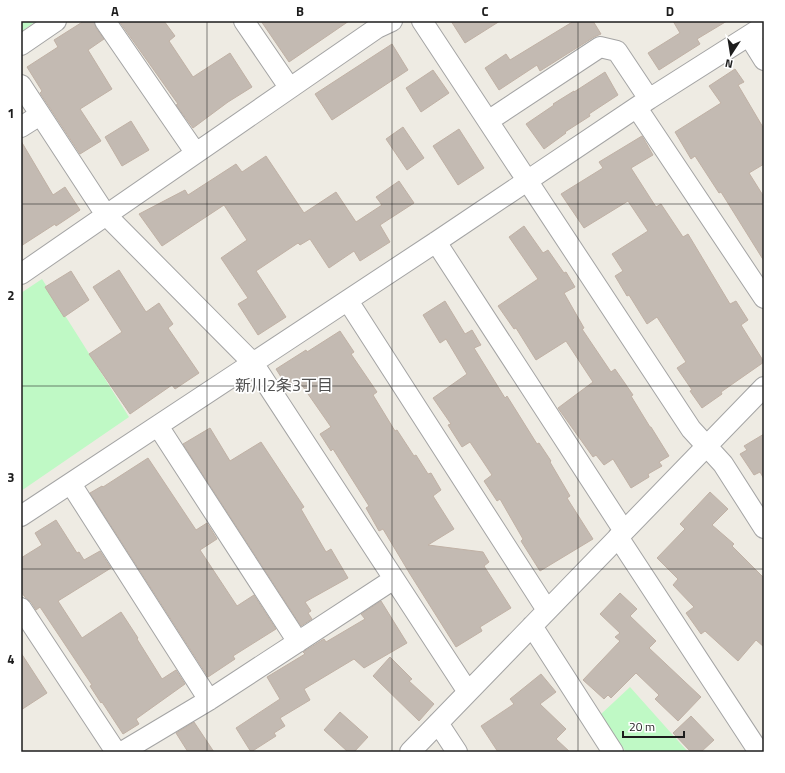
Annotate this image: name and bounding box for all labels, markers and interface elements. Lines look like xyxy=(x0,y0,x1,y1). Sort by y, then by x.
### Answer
text: A xyxy=(111,1,119,21)
text: B xyxy=(296,1,304,21)
text: C xyxy=(481,1,489,21)
text: D xyxy=(666,1,674,21)
north arrow xyxy=(711,34,751,74)
text: N xyxy=(724,55,734,72)
text: 1 xyxy=(7,103,15,123)
text: 2 xyxy=(7,285,15,305)
district label: 新川2条3丁目 xyxy=(235,373,333,397)
text: 3 xyxy=(7,467,15,487)
text: 4 xyxy=(7,649,15,669)
scale bar xyxy=(623,713,684,739)
text: 20 m xyxy=(629,717,655,736)

